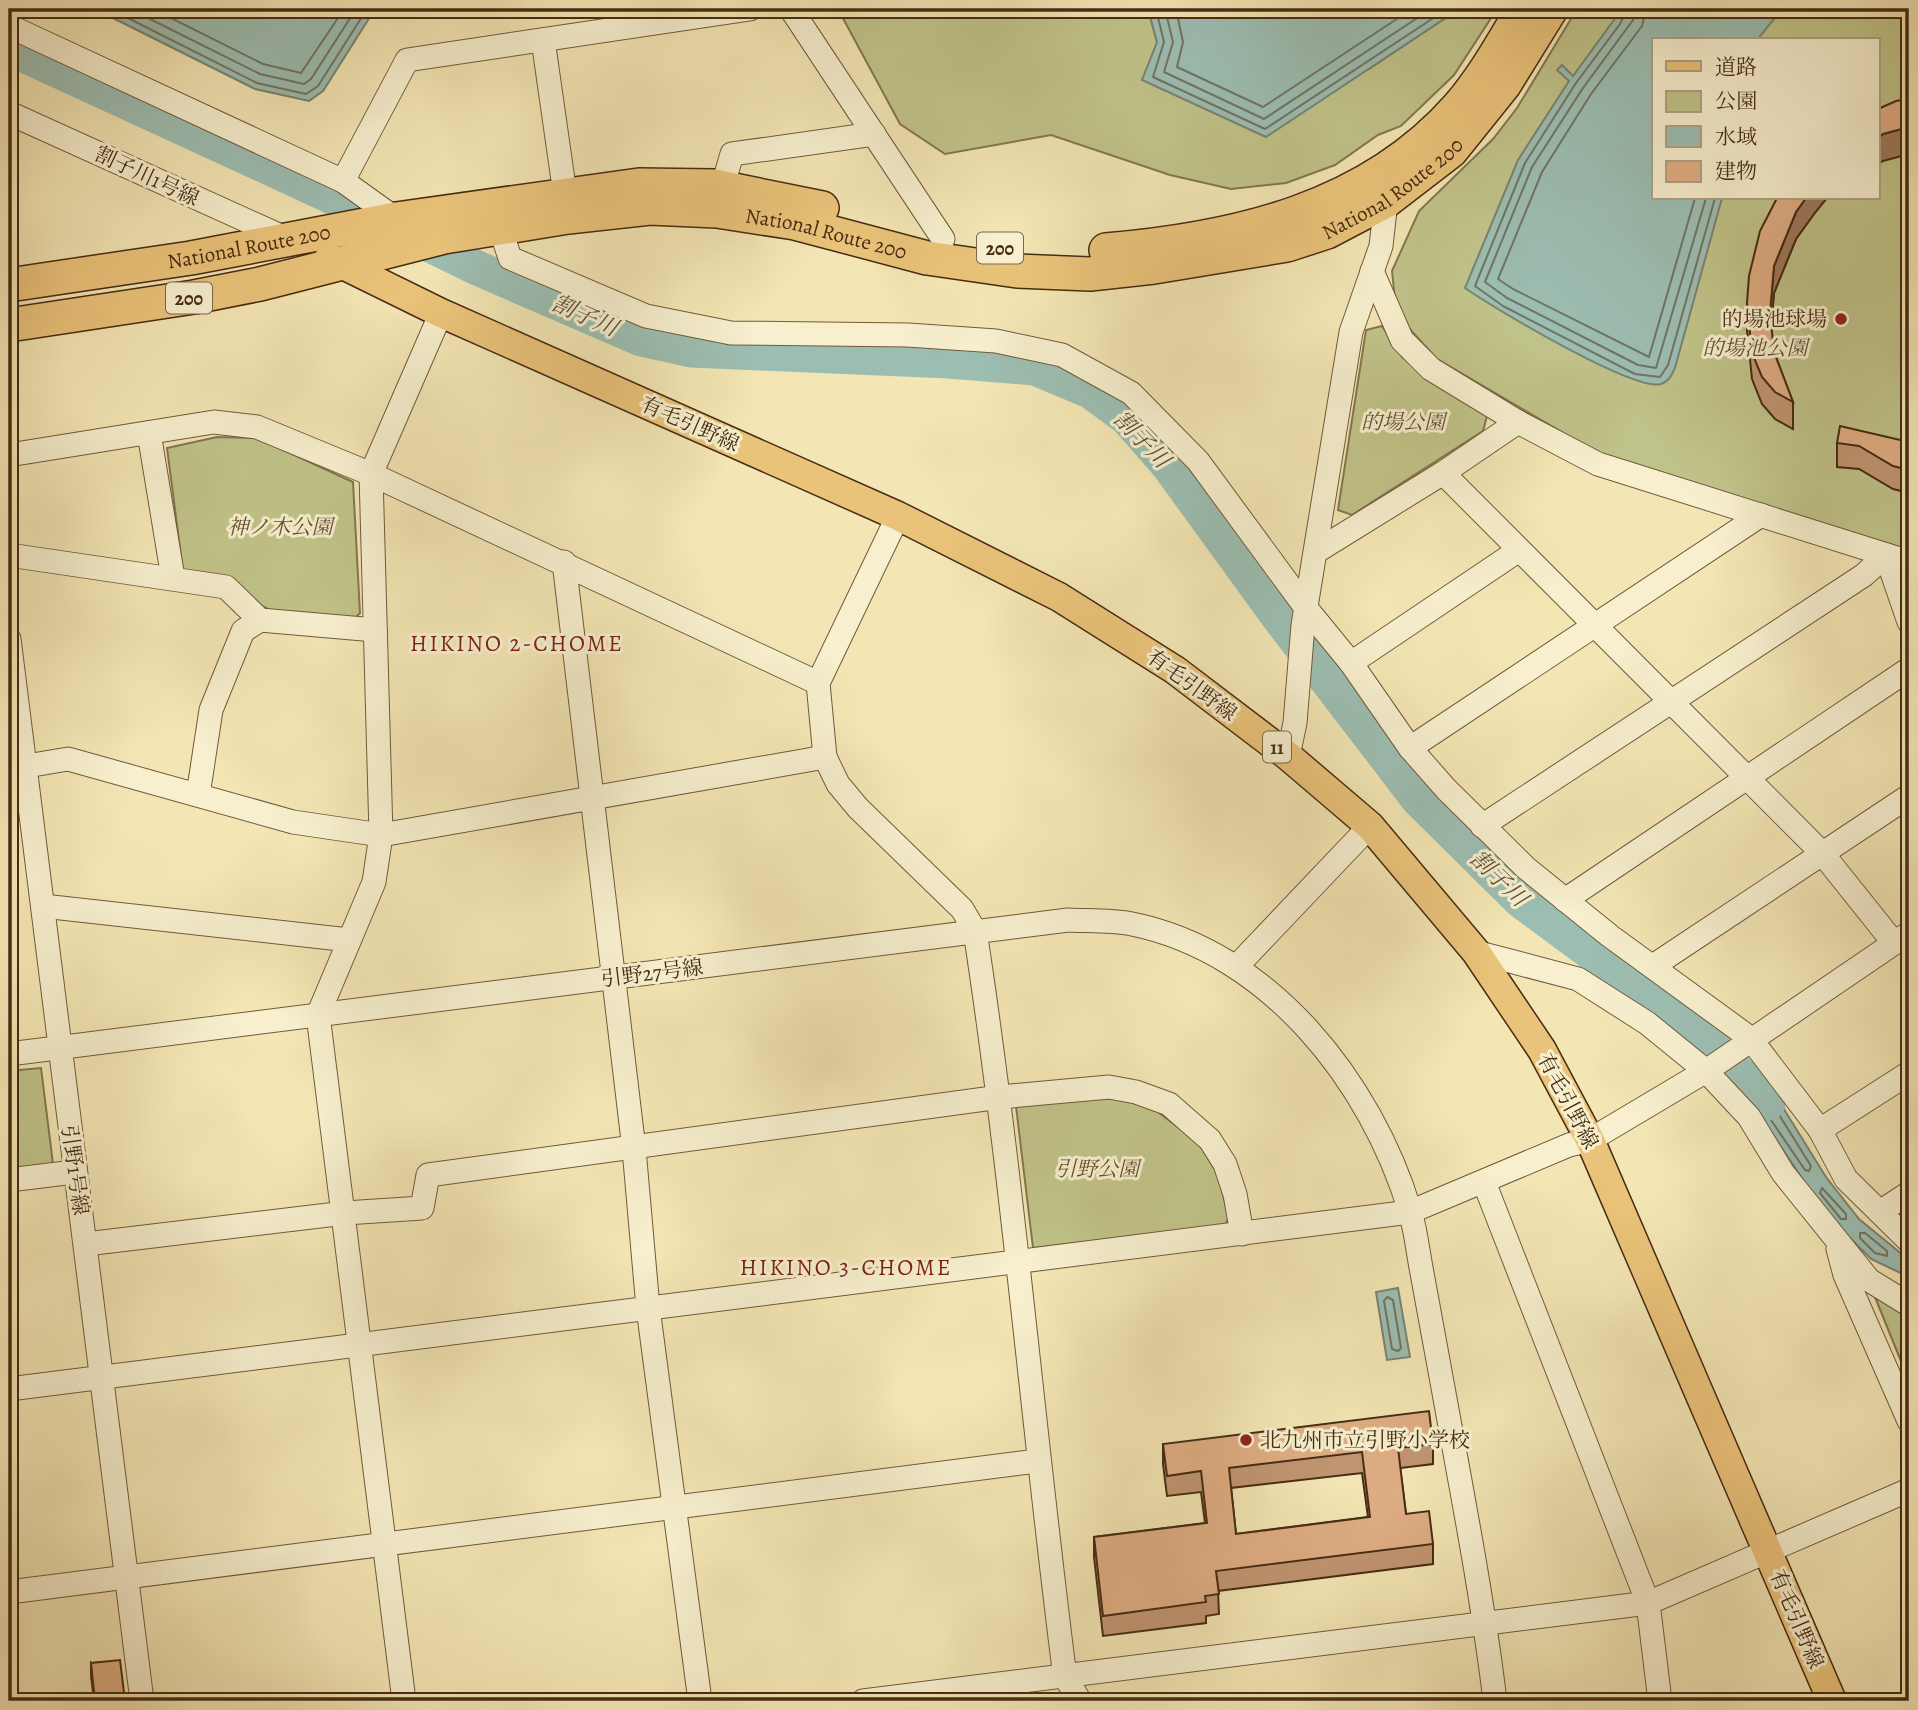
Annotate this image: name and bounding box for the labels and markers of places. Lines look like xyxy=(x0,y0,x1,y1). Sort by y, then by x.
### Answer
place label: 的場池球場 xyxy=(1722,305,1827,333)
marker: 的場池球場 xyxy=(1833,311,1849,327)
place label: 北九州市立引野小学校 xyxy=(1260,1426,1470,1454)
marker: 北九州市立引野小学校 xyxy=(1238,1432,1254,1448)

